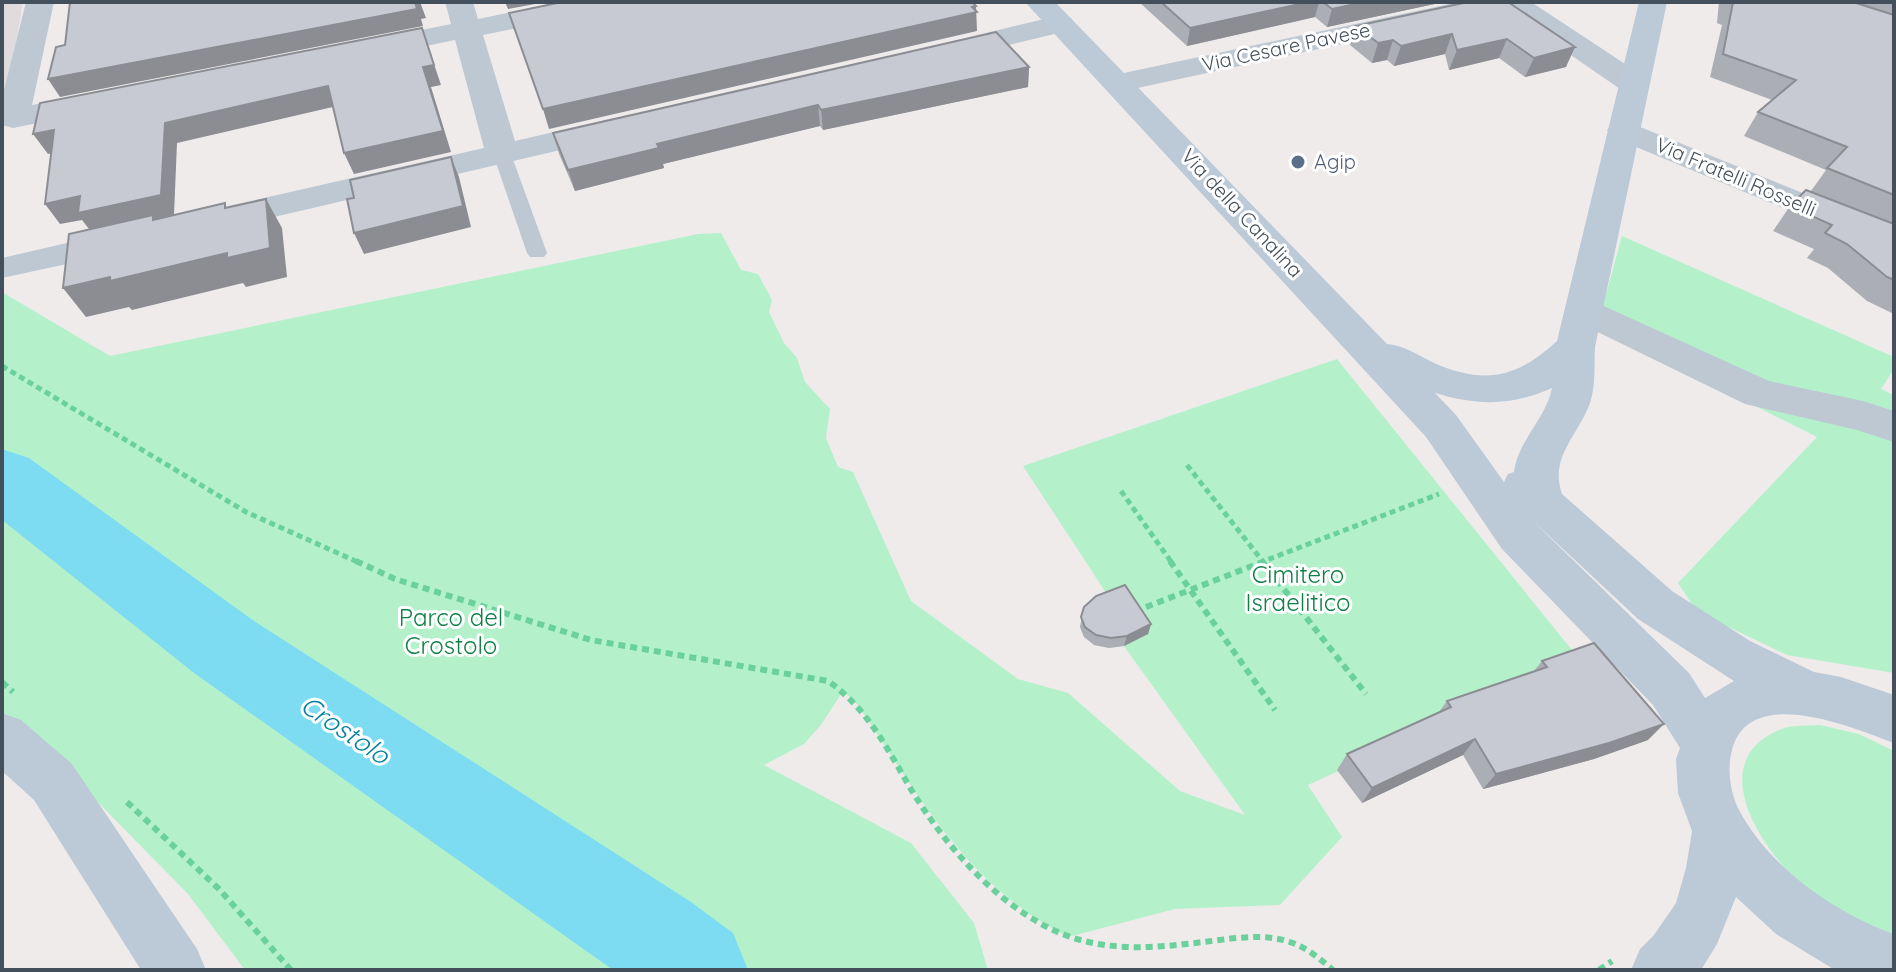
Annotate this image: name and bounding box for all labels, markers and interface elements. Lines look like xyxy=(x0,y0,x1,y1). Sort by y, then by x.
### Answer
street label: Via Cesare Pavese xyxy=(1199,16,1372,77)
street label: Via Fratelli Rosselli xyxy=(1652,131,1820,222)
street label: Via della Canalina xyxy=(1176,143,1308,282)
place label: Agip xyxy=(1314,149,1356,174)
marker: Agip xyxy=(1289,153,1307,171)
park label: Cimitero Israelitico xyxy=(1245,559,1351,617)
park label: Parco del Crostolo xyxy=(399,602,503,660)
water label: Crostolo xyxy=(295,688,397,772)

